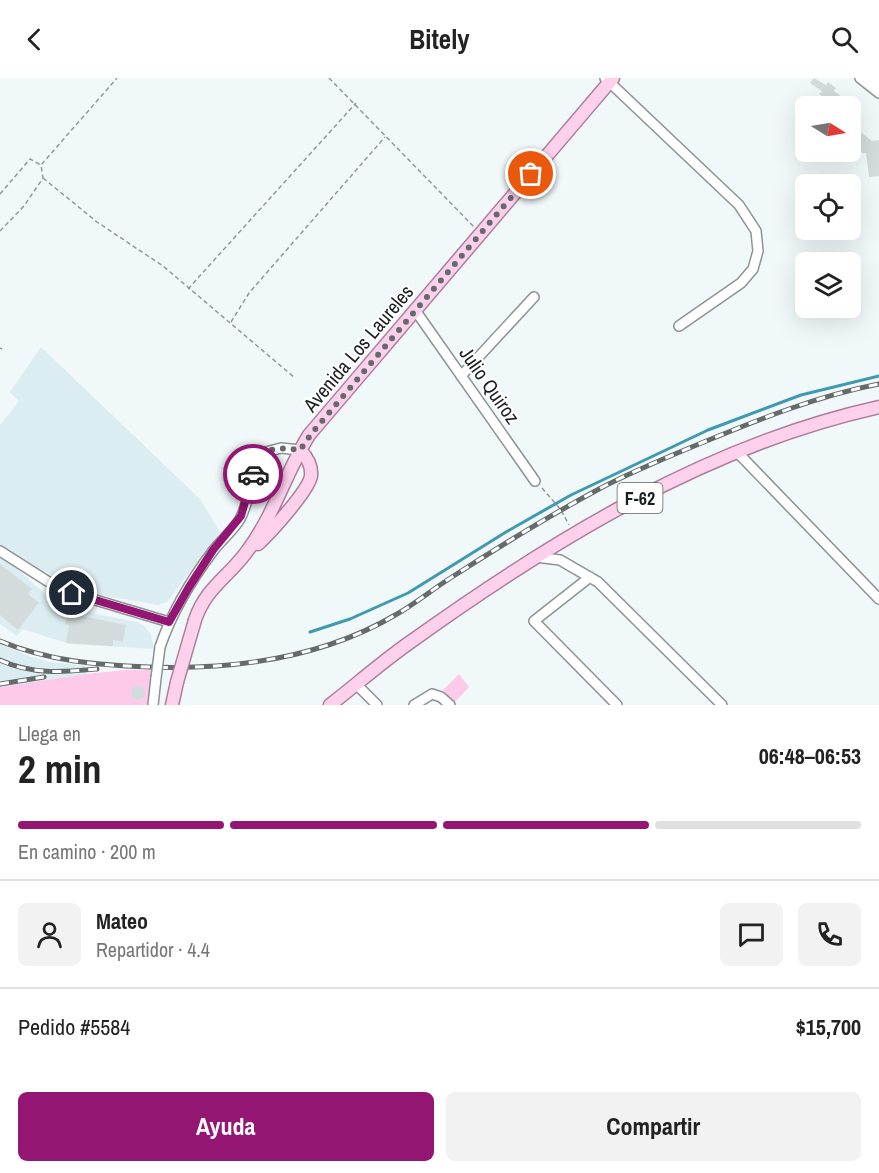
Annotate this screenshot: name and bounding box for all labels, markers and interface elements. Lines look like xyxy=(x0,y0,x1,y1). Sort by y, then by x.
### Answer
text: Bitely xyxy=(409,21,470,57)
icon: back xyxy=(18,23,51,56)
icon: search xyxy=(828,23,861,56)
north arrow xyxy=(795,96,861,162)
map controls xyxy=(795,96,861,318)
pin xyxy=(505,148,556,199)
icon: bag xyxy=(514,157,547,190)
button: locate xyxy=(795,174,861,240)
button: layers xyxy=(795,252,861,318)
street label: Avenida Los Laureles xyxy=(296,279,419,418)
street label: Julio Quiroz xyxy=(454,341,526,429)
courier xyxy=(223,444,283,504)
icon: car xyxy=(237,458,270,491)
road number: F-62 xyxy=(618,483,662,513)
pin xyxy=(46,567,97,618)
icon: home xyxy=(55,576,88,609)
text: Llega en xyxy=(18,720,81,747)
text: 06:48–06:53 xyxy=(759,741,861,771)
text: 2 min xyxy=(18,743,102,795)
text: En camino · 200 m xyxy=(18,838,156,865)
button: person xyxy=(18,903,81,966)
button: chat xyxy=(720,903,783,966)
button: phone xyxy=(798,903,861,966)
text: Mateo xyxy=(96,906,148,936)
text: Repartidor · 4.4 xyxy=(96,936,210,963)
text: Pedido #5584 xyxy=(18,1012,130,1042)
text: $15,700 xyxy=(796,1012,861,1042)
button: Ayuda xyxy=(18,1092,434,1161)
button: Compartir xyxy=(446,1092,861,1161)

